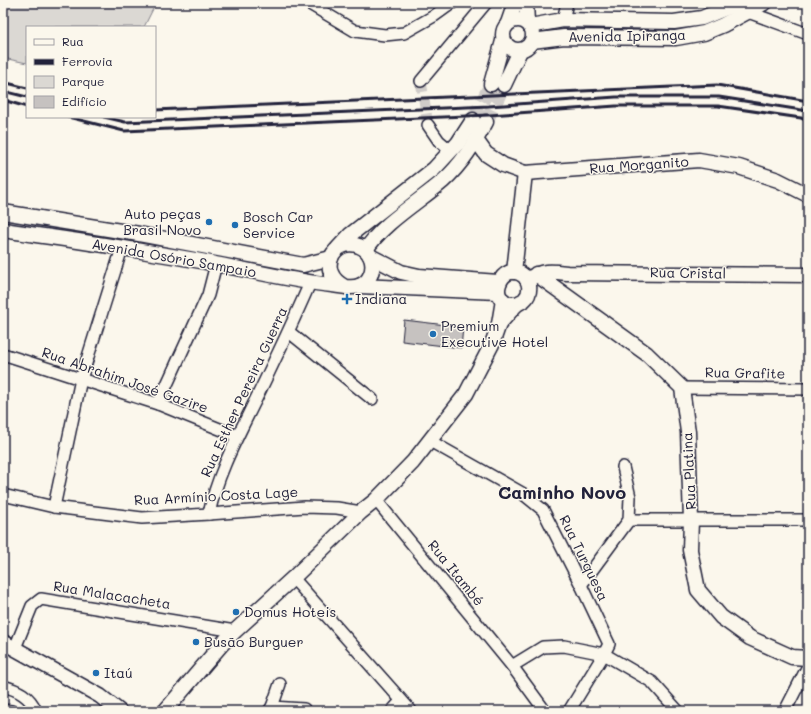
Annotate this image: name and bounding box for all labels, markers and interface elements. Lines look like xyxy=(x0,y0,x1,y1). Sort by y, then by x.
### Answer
street label: Avenida Ipiranga xyxy=(568,25,686,46)
legend xyxy=(26,26,156,118)
text: Rua xyxy=(62,33,84,49)
text: Ferrovia xyxy=(62,53,113,69)
text: Parque xyxy=(62,73,105,89)
text: Edifício xyxy=(62,93,106,109)
street label: Rua Morganito xyxy=(589,152,689,177)
place label: Auto peças Brasil Novo xyxy=(123,204,201,239)
place label: Bosch Car Service xyxy=(243,207,313,242)
marker: Auto peças Brasil Novo xyxy=(204,217,214,227)
marker: Bosch Car Service xyxy=(230,220,240,230)
street label: Avenida Osório Sampaio xyxy=(90,234,258,281)
street label: Rua Cristal xyxy=(650,262,726,283)
place label: Indiana xyxy=(355,289,407,308)
marker: Indiana xyxy=(342,294,352,304)
street label: Rua Esther Pereira Guerra xyxy=(196,304,291,480)
place label: Premium Executive Hotel xyxy=(441,316,548,351)
marker: Premium Executive Hotel xyxy=(428,329,438,339)
street label: Rua Abrahim José Gazire xyxy=(39,342,211,417)
street label: Rua Grafite xyxy=(705,362,785,383)
street label: Rua Platina xyxy=(677,432,700,510)
district label: Caminho Novo xyxy=(498,480,626,504)
street label: Rua Armínio Costa Lage xyxy=(133,482,298,509)
street label: Rua Turquesa xyxy=(555,512,613,604)
street label: Rua Itambé xyxy=(424,536,489,610)
street label: Rua Malacacheta xyxy=(52,576,172,613)
place label: Domus Hoteis xyxy=(244,602,336,621)
marker: Domus Hoteis xyxy=(231,607,241,617)
place label: Busão Burguer xyxy=(204,632,304,651)
marker: Busão Burguer xyxy=(191,637,201,647)
place label: Itaú xyxy=(104,663,133,682)
marker: Itaú xyxy=(91,668,101,678)

